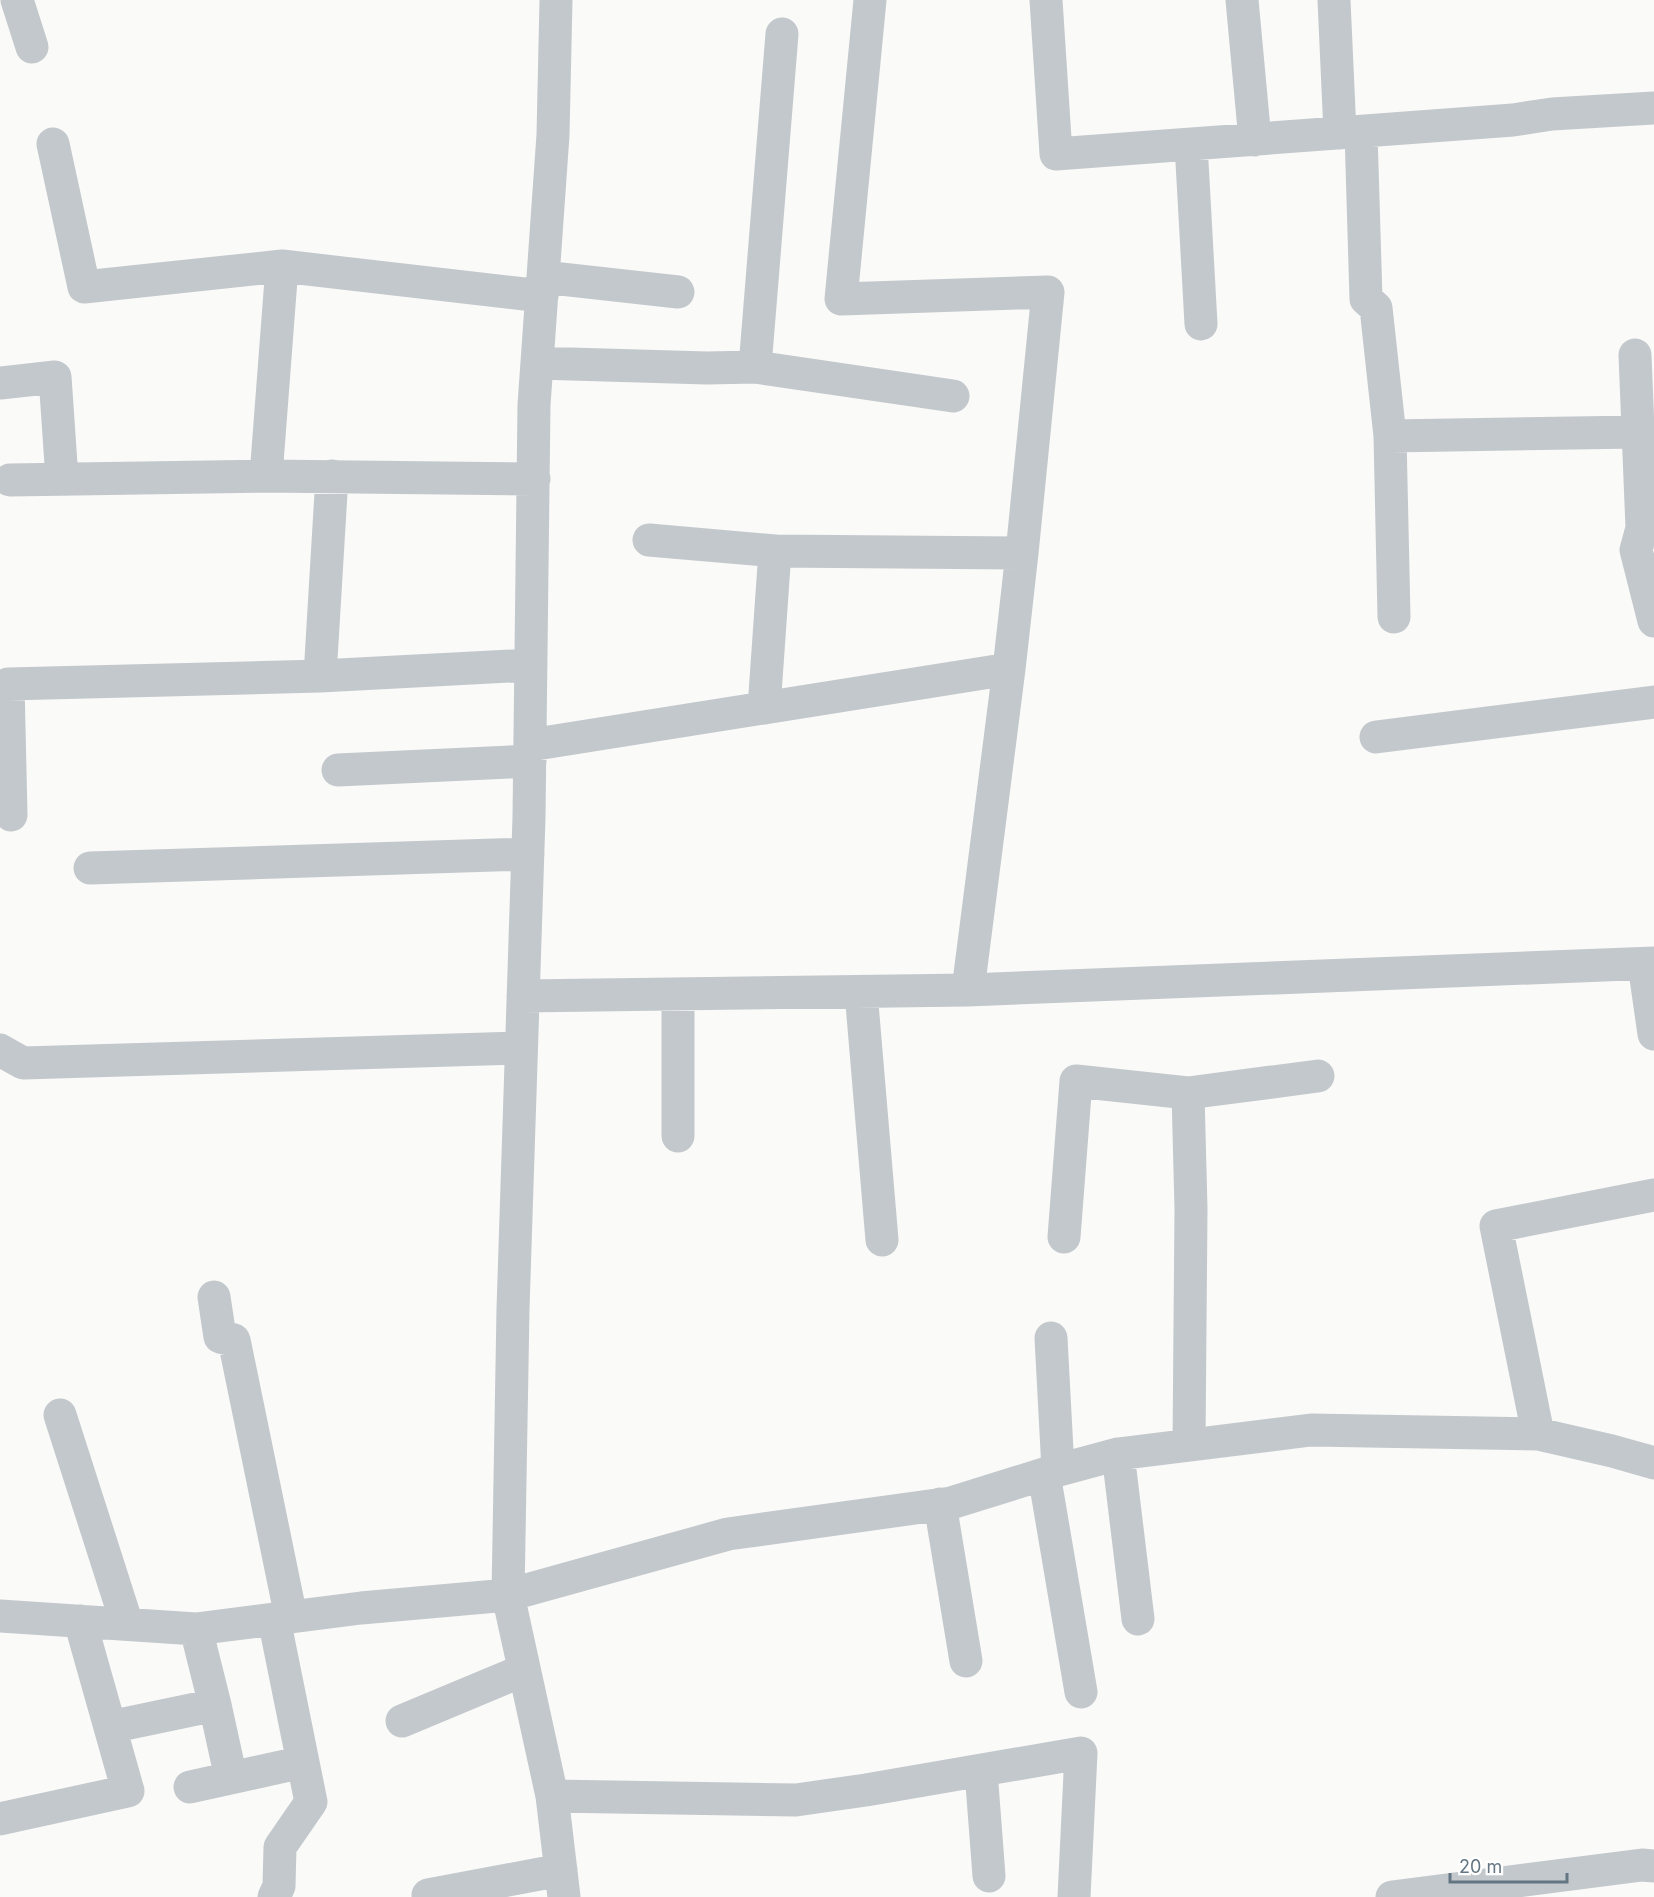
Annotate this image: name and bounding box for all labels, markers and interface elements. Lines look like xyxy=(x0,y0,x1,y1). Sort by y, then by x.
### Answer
scale bar xyxy=(1450,1846,1567,1884)
text: 20 m xyxy=(1459,1856,1502,1877)

